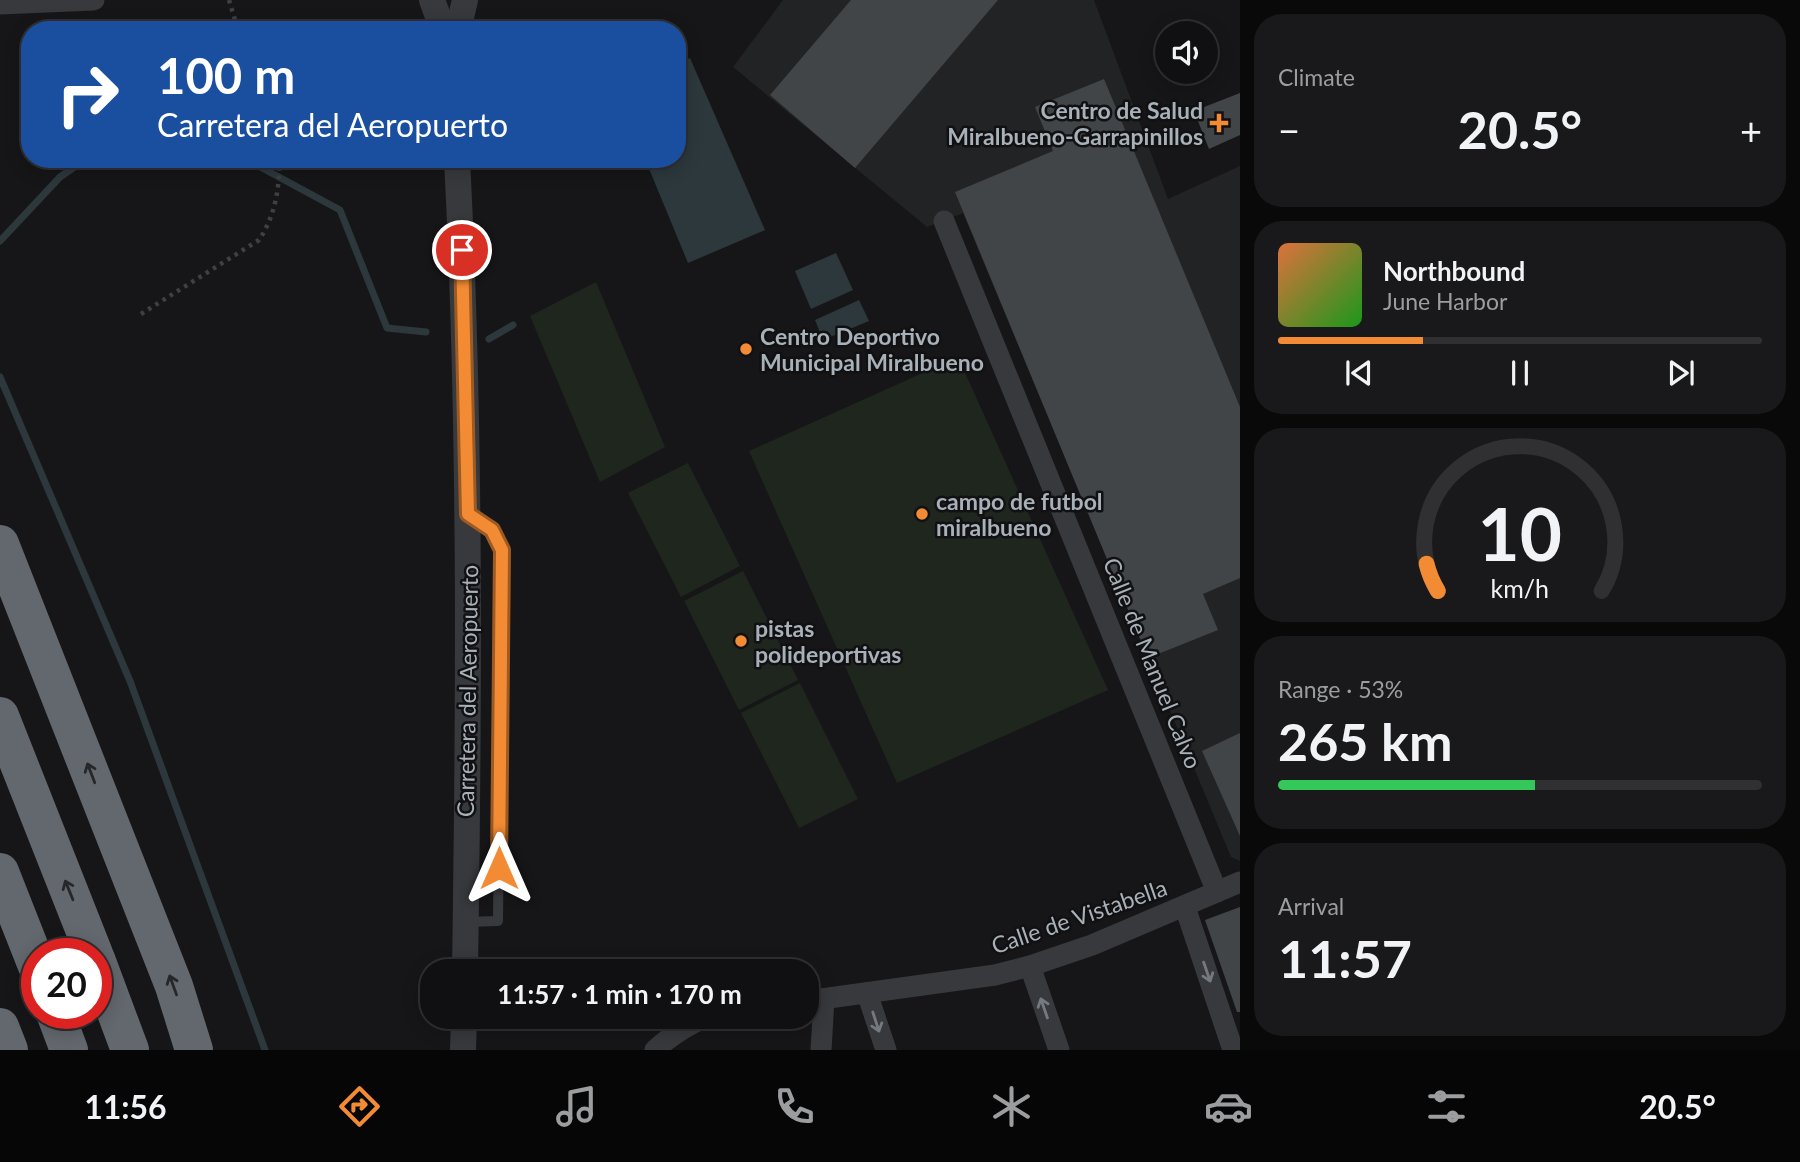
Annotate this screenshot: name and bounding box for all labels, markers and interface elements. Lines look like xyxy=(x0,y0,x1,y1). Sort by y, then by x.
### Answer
map controls xyxy=(1155,21,1218,84)
button: sound xyxy=(1155,21,1218,84)
text: 100 m xyxy=(157,46,295,104)
icon: right xyxy=(42,49,133,140)
text: Climate xyxy=(1278,63,1355,91)
place label: Centro de Salud Miralbueno-Garrapinillos xyxy=(947,96,1203,150)
text: 20.5° xyxy=(1458,98,1582,160)
text: Carretera del Aeropuerto xyxy=(157,105,508,144)
text: − xyxy=(1278,107,1300,153)
text: + xyxy=(1740,107,1762,153)
marker: Centro de Salud Miralbueno-Garrapinillos xyxy=(1209,113,1229,133)
pin xyxy=(432,220,492,280)
icon: arrive xyxy=(443,231,481,269)
text: Northbound xyxy=(1383,255,1525,287)
text: June Harbor xyxy=(1383,287,1507,315)
place label: Centro Deportivo Municipal Miralbueno xyxy=(760,322,984,376)
marker: Centro Deportivo Municipal Miralbueno xyxy=(738,341,754,357)
icon: previous xyxy=(1340,354,1378,392)
icon: pause xyxy=(1501,354,1539,392)
icon: next xyxy=(1662,354,1700,392)
place label: campo de futbol miralbueno xyxy=(936,487,1103,541)
text: 10 xyxy=(1478,489,1562,577)
marker: campo de futbol miralbueno xyxy=(914,506,930,522)
street label: Calle de Manuel Calvo xyxy=(1098,553,1208,773)
street label: Carretera del Aeropuerto xyxy=(451,565,483,817)
text: km/h xyxy=(1491,573,1549,603)
place label: pistas polideportivas xyxy=(755,614,901,668)
marker: pistas polideportivas xyxy=(733,633,749,649)
text: Range · 53% xyxy=(1278,675,1403,703)
text: 265 km xyxy=(1278,710,1452,772)
one-way arrow xyxy=(83,763,96,784)
position arrow xyxy=(462,831,536,905)
street label: Calle de Vistabella xyxy=(988,873,1170,959)
one-way arrow xyxy=(62,880,75,902)
text: Arrival xyxy=(1278,892,1344,920)
text: 11:57 xyxy=(1278,927,1412,989)
speed limit sign: 20 xyxy=(21,938,112,1029)
one-way arrow xyxy=(1201,961,1214,983)
one-way arrow xyxy=(166,975,179,996)
text: 11:57 · 1 min · 170 m xyxy=(497,978,742,1010)
one-way arrow xyxy=(1037,998,1049,1020)
one-way arrow xyxy=(871,1010,883,1032)
icon: directions xyxy=(335,1082,384,1131)
icon: music xyxy=(552,1082,601,1131)
icon: phone xyxy=(770,1082,819,1131)
icon: climate xyxy=(987,1082,1036,1131)
icon: car xyxy=(1204,1082,1253,1131)
icon: filters xyxy=(1422,1082,1471,1131)
text: 11:56 xyxy=(84,1087,167,1126)
text: 20.5° xyxy=(1639,1087,1716,1126)

